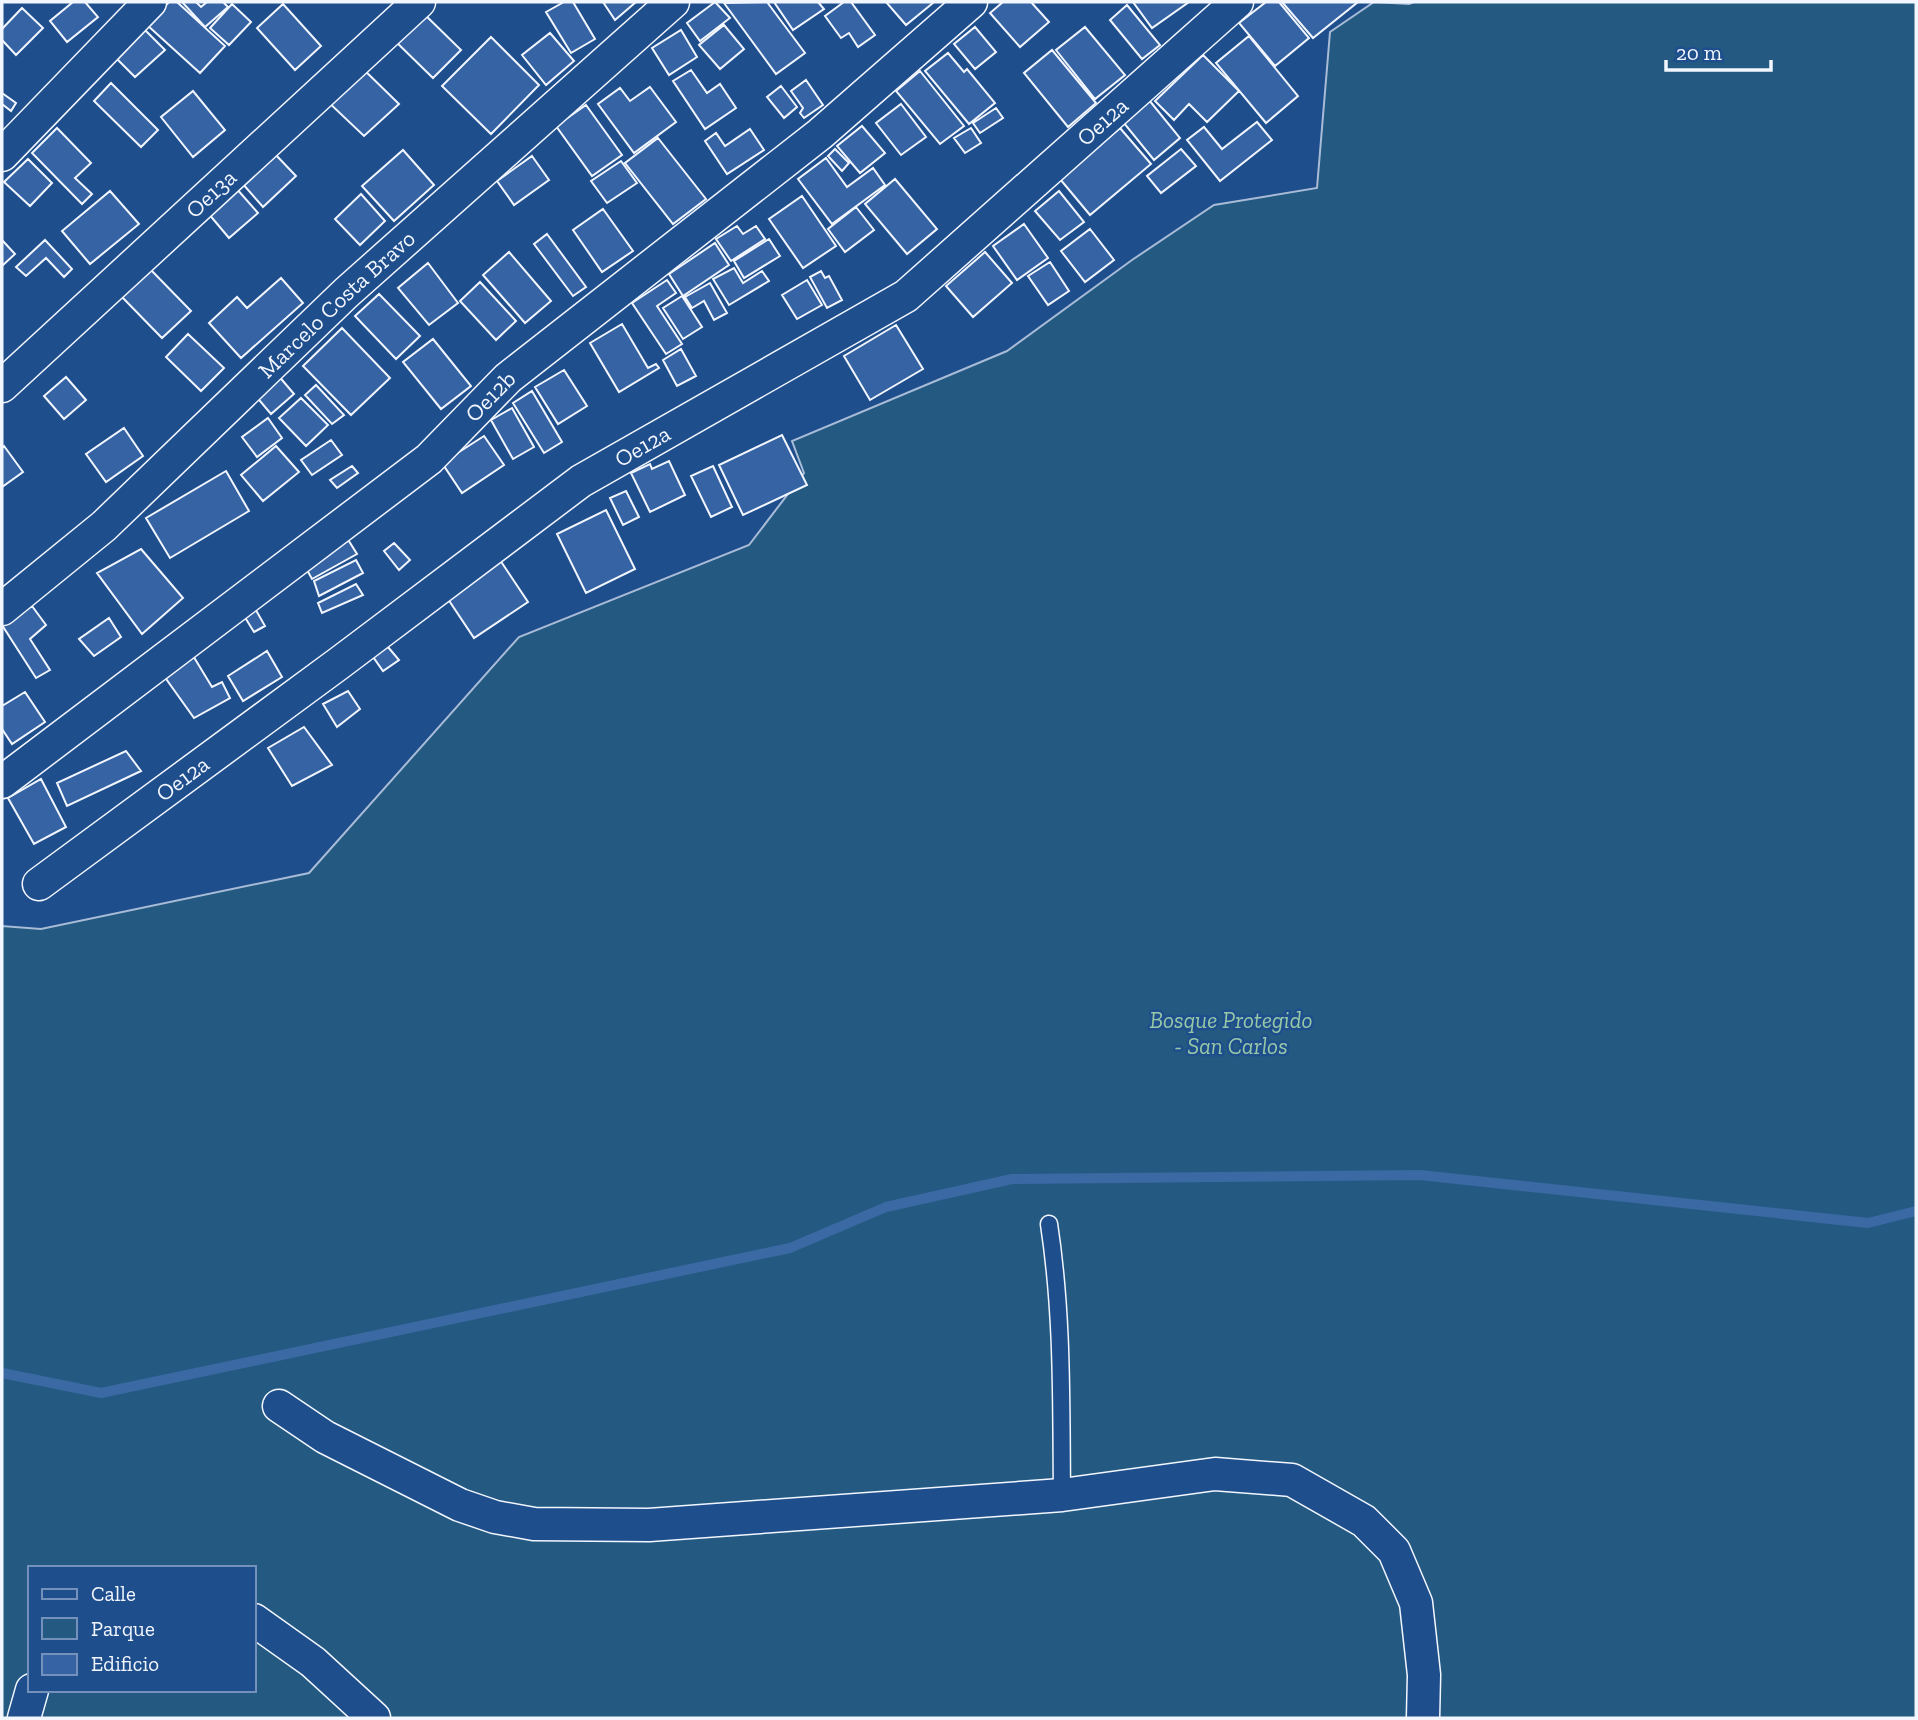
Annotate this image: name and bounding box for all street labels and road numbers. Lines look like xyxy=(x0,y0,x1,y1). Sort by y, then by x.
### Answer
street label: Oe12a xyxy=(1071,91,1134,152)
street label: Oe13a xyxy=(180,163,242,224)
street label: Marcelo Costa Bravo xyxy=(252,224,421,384)
street label: Oe12b xyxy=(459,365,521,428)
street label: Oe12a xyxy=(610,419,675,473)
street label: Oe12a xyxy=(150,750,215,807)

